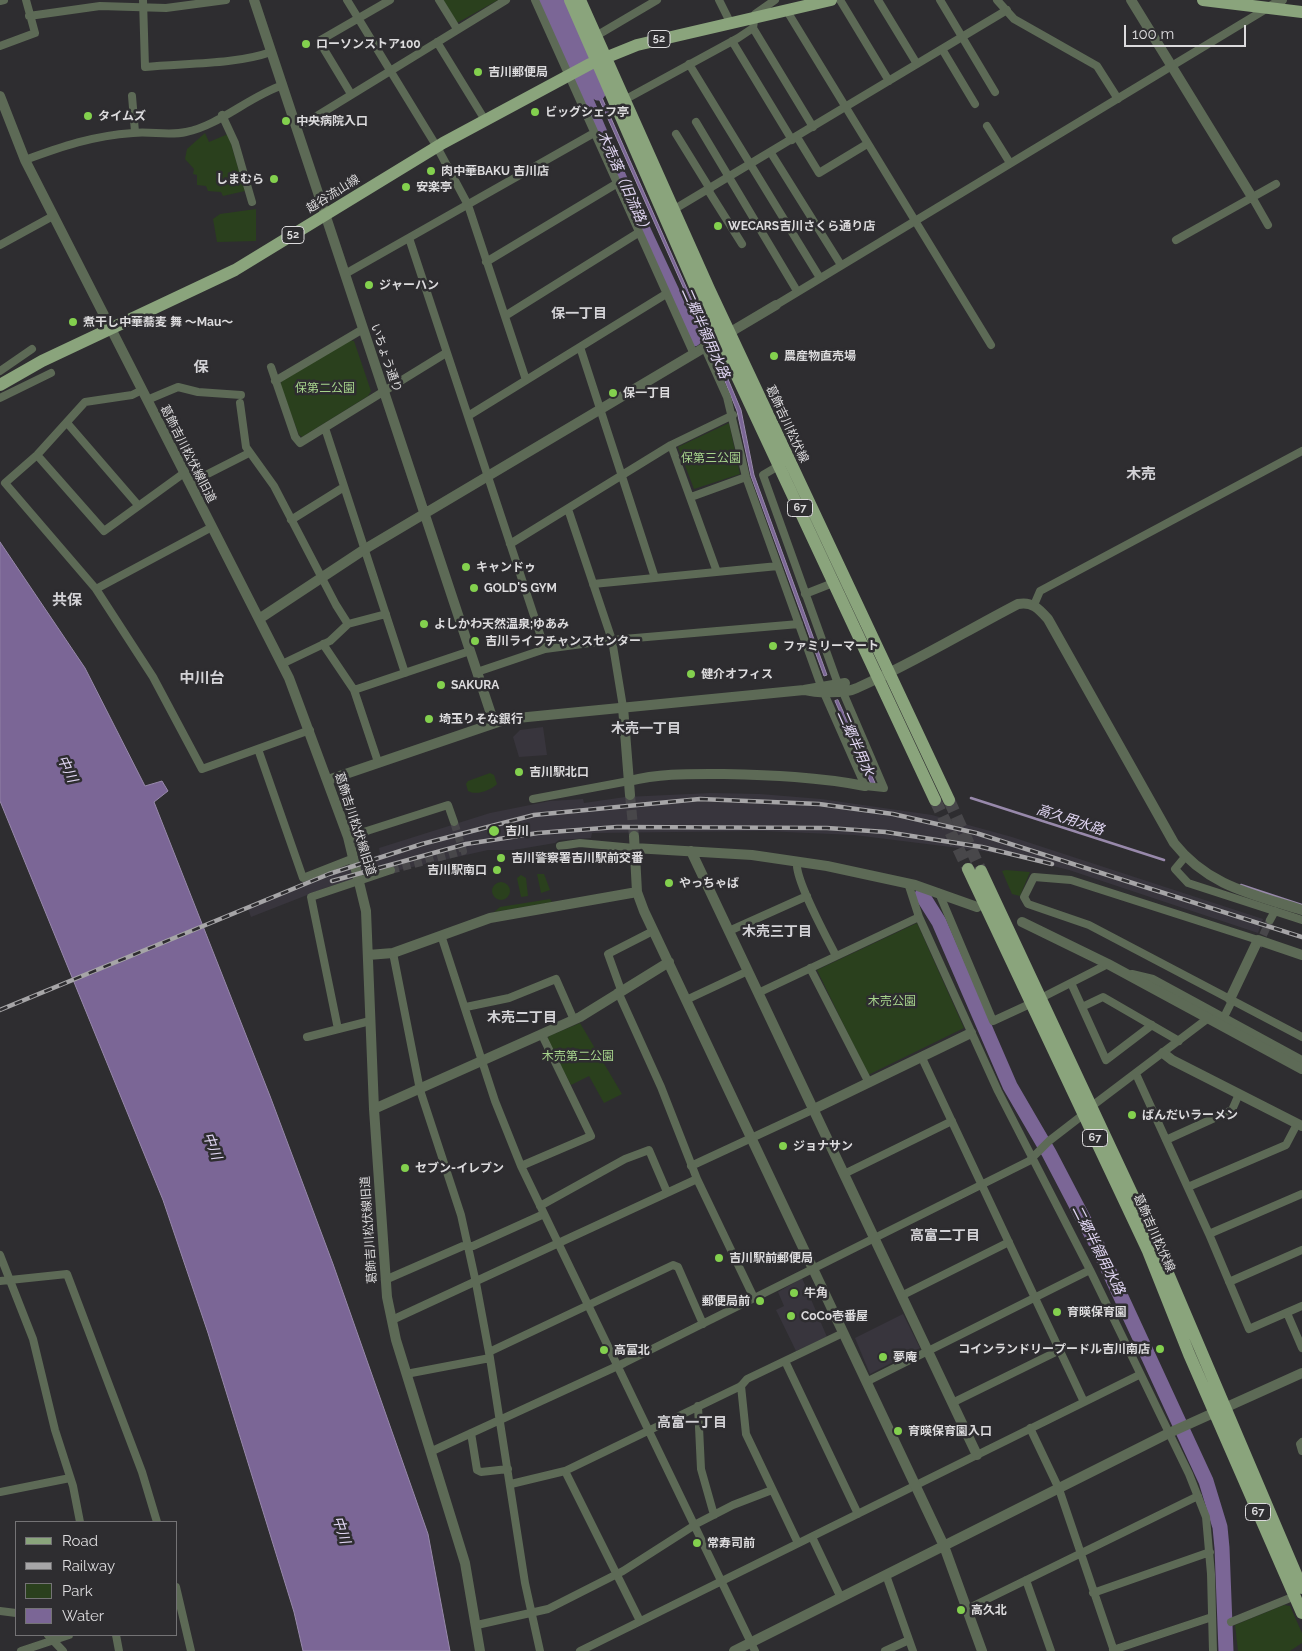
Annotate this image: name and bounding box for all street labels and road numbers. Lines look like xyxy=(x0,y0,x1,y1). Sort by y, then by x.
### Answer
road number: 52 xyxy=(648,30,670,48)
street label: 越谷流山線 xyxy=(304,172,362,216)
road number: 52 xyxy=(282,226,304,244)
street label: いちょう通り xyxy=(367,322,405,394)
street label: 葛飾吉川松伏線 xyxy=(763,383,811,465)
street label: 葛飾吉川松伏線旧道 xyxy=(157,403,219,505)
road number: 67 xyxy=(788,499,812,516)
street label: 葛飾吉川松伏線旧道 xyxy=(331,770,379,878)
road number: 67 xyxy=(1082,1130,1108,1146)
street label: 葛飾吉川松伏線旧道 xyxy=(358,1176,380,1284)
street label: 葛飾吉川松伏線 xyxy=(1130,1192,1178,1274)
road number: 67 xyxy=(1246,1504,1270,1520)

